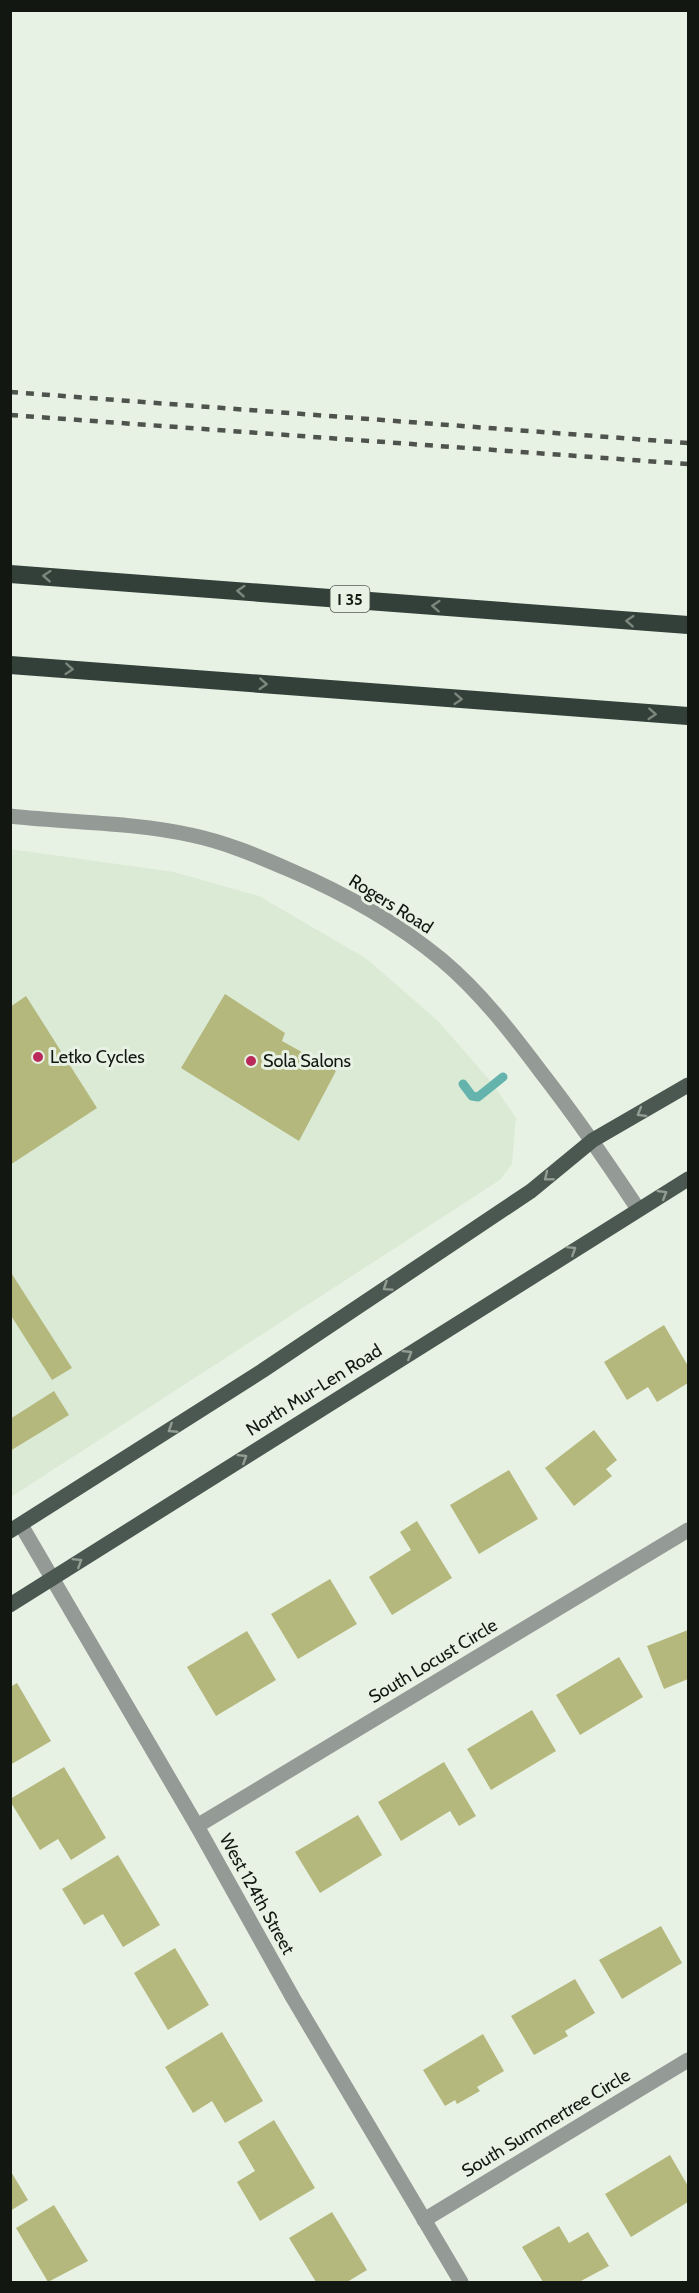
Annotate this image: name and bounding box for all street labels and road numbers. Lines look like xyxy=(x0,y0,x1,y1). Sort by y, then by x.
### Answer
road number: I 35 xyxy=(330,586,370,612)
street label: Rogers Road xyxy=(345,870,437,938)
street label: North Mur-Len Road xyxy=(242,1339,386,1441)
street label: South Locust Circle xyxy=(365,1614,501,1708)
street label: West 124th Street xyxy=(215,1830,299,1958)
street label: South Summertree Circle xyxy=(458,2064,634,2182)

